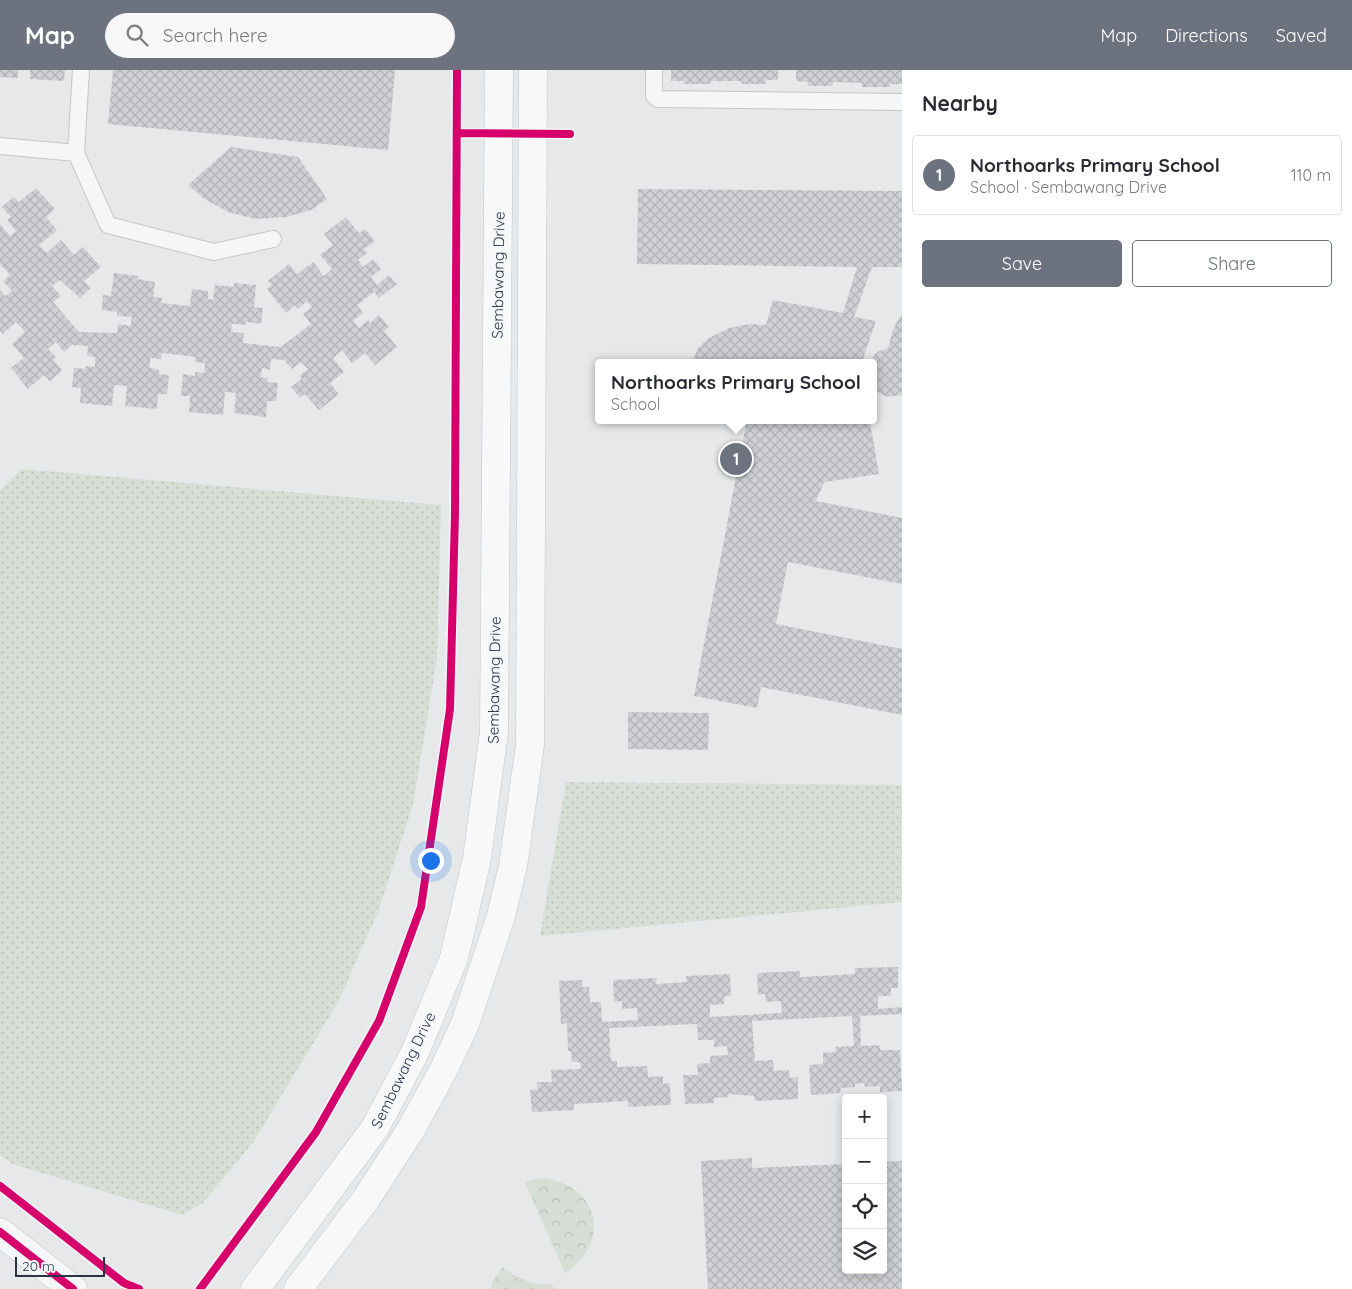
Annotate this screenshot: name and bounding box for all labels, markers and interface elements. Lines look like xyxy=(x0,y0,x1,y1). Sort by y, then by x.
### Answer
search box xyxy=(105,13,455,58)
text: Map xyxy=(25,20,75,50)
icon: search xyxy=(123,21,151,49)
text: Search here xyxy=(163,23,268,47)
text: Map xyxy=(1100,24,1137,47)
text: Directions xyxy=(1165,24,1248,47)
text: Saved xyxy=(1276,24,1327,47)
text: Nearby xyxy=(922,90,998,116)
text: Northoarks Primary School xyxy=(970,153,1220,177)
text: 1 xyxy=(936,165,942,185)
text: 110 m xyxy=(1291,165,1331,185)
text: School · Sembawang Drive xyxy=(970,177,1167,197)
street label: Sembawang Drive xyxy=(487,211,509,339)
button: Save xyxy=(922,240,1122,287)
button: Share xyxy=(1132,240,1332,287)
popup xyxy=(595,359,877,424)
text: Northoarks Primary School xyxy=(611,370,861,394)
text: School xyxy=(611,394,661,414)
pin: 1 xyxy=(720,440,752,478)
street label: Sembawang Drive xyxy=(483,616,505,744)
your location xyxy=(418,848,444,874)
street label: Sembawang Drive xyxy=(367,1009,439,1131)
map controls xyxy=(842,1094,887,1274)
button: + xyxy=(842,1094,887,1139)
button: − xyxy=(842,1139,887,1184)
button: locate xyxy=(842,1184,887,1229)
button: layers xyxy=(842,1229,887,1274)
scale bar xyxy=(15,1254,105,1277)
text: 20 m xyxy=(22,1257,55,1275)

